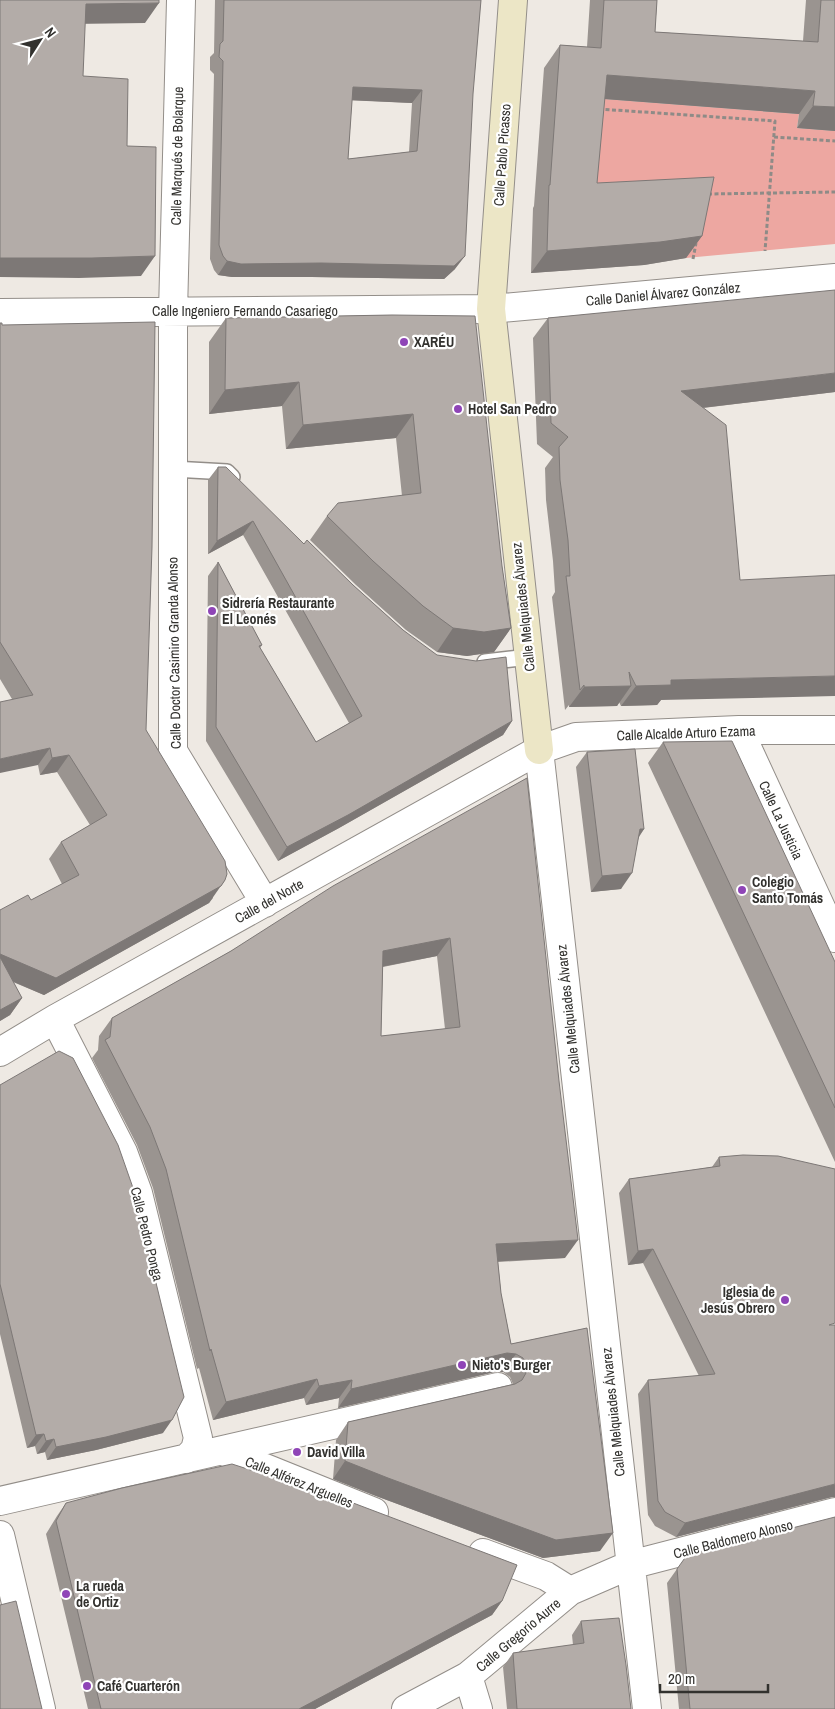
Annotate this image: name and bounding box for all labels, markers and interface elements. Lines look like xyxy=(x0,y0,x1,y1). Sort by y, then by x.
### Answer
north arrow xyxy=(15,15,65,65)
text: N xyxy=(41,24,60,41)
street label: Calle Marqués de Bolarque xyxy=(167,86,187,226)
street label: Calle Pablo Picasso xyxy=(489,103,515,207)
street label: Calle Daniel Álvarez González xyxy=(585,278,741,310)
street label: Calle Ingeniero Fernando Casariego xyxy=(152,302,338,320)
place label: XARÉU xyxy=(414,333,454,351)
marker: XARÉU xyxy=(398,336,410,348)
place label: Hotel San Pedro xyxy=(468,400,557,418)
marker: Hotel San Pedro xyxy=(452,403,464,415)
street label: Calle Melquiades Álvarez xyxy=(507,541,539,672)
street label: Calle Doctor Casimiro Granda Alonso xyxy=(163,557,185,749)
place label: Sidrería Restaurante El Leonés xyxy=(222,594,334,628)
marker: Sidrería Restaurante El Leonés xyxy=(206,605,218,617)
street label: Calle Alcalde Arturo Ezama xyxy=(616,722,756,744)
street label: Calle La Justicia xyxy=(755,778,807,863)
place label: Colegio Santo Tomás xyxy=(752,873,823,907)
street label: Calle del Norte xyxy=(231,875,307,927)
marker: Colegio Santo Tomás xyxy=(736,884,748,896)
street label: Calle Melquiades Álvarez xyxy=(552,943,584,1074)
street label: Calle Pedro Ponga xyxy=(127,1185,168,1284)
place label: Iglesia de Jesús Obrero xyxy=(701,1283,775,1317)
marker: Iglesia de Jesús Obrero xyxy=(779,1294,791,1306)
street label: Calle Melquiades Álvarez xyxy=(597,1346,629,1477)
place label: Nieto's Burger xyxy=(472,1356,551,1374)
marker: Nieto's Burger xyxy=(456,1359,468,1371)
place label: David Villa xyxy=(307,1443,365,1461)
marker: David Villa xyxy=(291,1446,303,1458)
street label: Calle Alférez Arguelles xyxy=(242,1452,356,1512)
street label: Calle Baldomero Alonso xyxy=(671,1515,795,1563)
place label: La rueda de Ortiz xyxy=(76,1577,124,1611)
marker: La rueda de Ortiz xyxy=(60,1588,72,1600)
street label: Calle Gregorio Aurre xyxy=(472,1594,564,1676)
scale bar xyxy=(660,1662,768,1694)
text: 20 m xyxy=(668,1668,695,1689)
place label: Café Cuarterón xyxy=(97,1677,180,1695)
marker: Café Cuarterón xyxy=(81,1680,93,1692)

